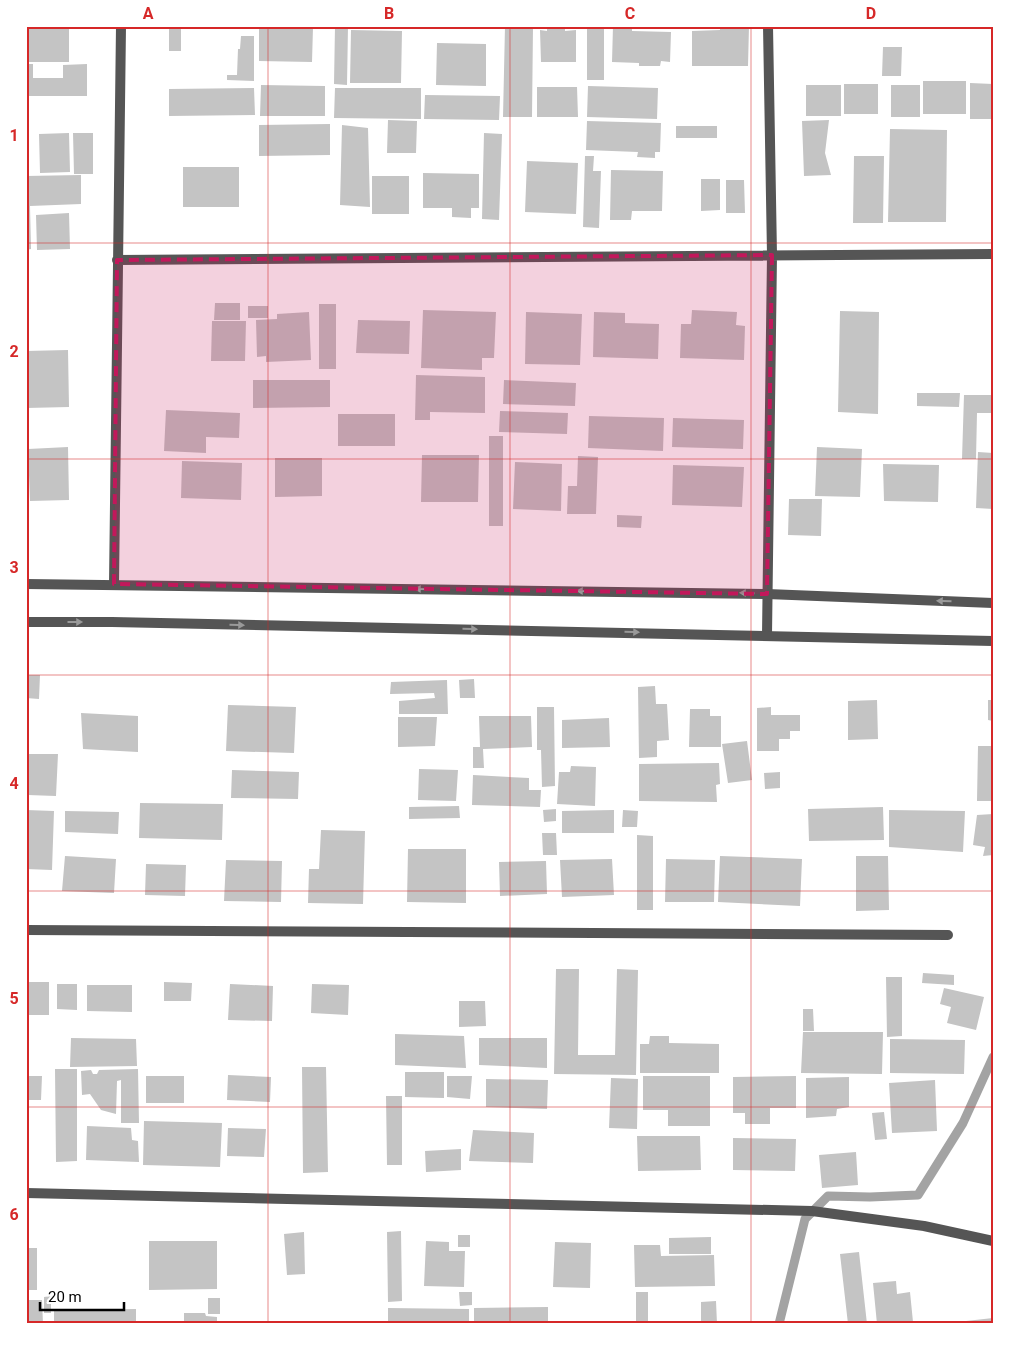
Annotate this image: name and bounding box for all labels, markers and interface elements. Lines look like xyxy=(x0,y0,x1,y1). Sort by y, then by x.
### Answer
text: A xyxy=(143,4,154,23)
text: B xyxy=(384,4,394,23)
text: C xyxy=(625,4,635,23)
text: D xyxy=(866,4,876,23)
text: 1 xyxy=(9,126,19,145)
text: 2 xyxy=(9,342,19,361)
text: 3 xyxy=(9,558,19,577)
one-way arrow xyxy=(413,584,429,592)
one-way arrow xyxy=(576,587,592,595)
one-way arrow xyxy=(738,589,754,597)
one-way arrow xyxy=(936,596,952,604)
one-way arrow xyxy=(67,618,83,626)
one-way arrow xyxy=(230,621,246,629)
one-way arrow xyxy=(462,625,478,633)
one-way arrow xyxy=(625,629,641,637)
text: 4 xyxy=(9,774,19,793)
text: 5 xyxy=(9,989,19,1008)
text: 6 xyxy=(9,1205,19,1224)
scale bar xyxy=(40,1280,124,1312)
text: 20 m xyxy=(48,1288,82,1306)

